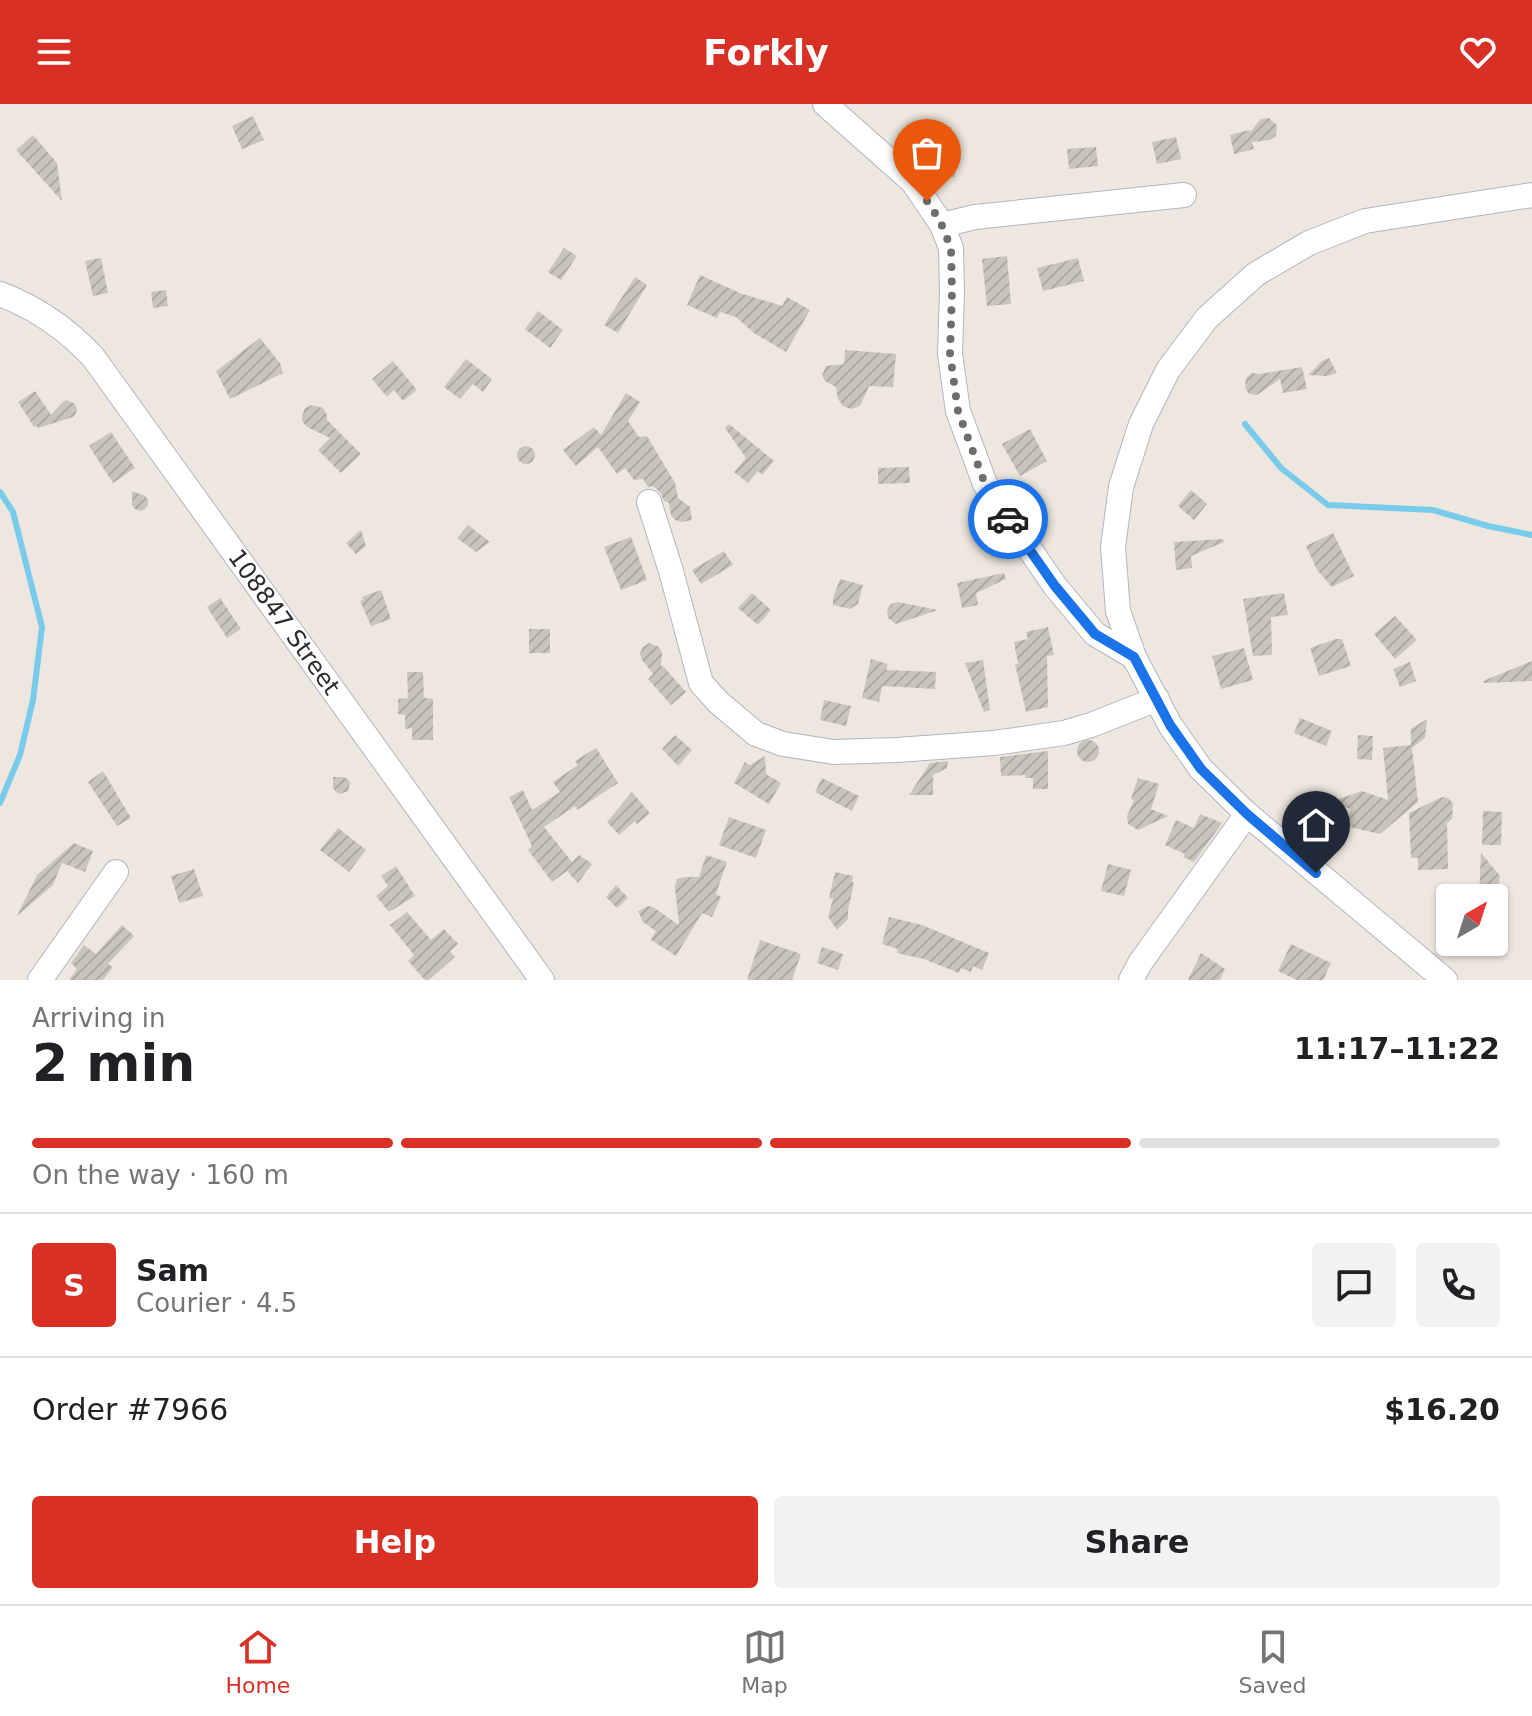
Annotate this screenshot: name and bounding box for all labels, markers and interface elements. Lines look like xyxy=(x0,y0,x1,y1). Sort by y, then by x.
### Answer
icon: menu xyxy=(32,30,76,74)
icon: heart xyxy=(1456,30,1500,74)
text: Forkly xyxy=(703,32,829,73)
pin xyxy=(893,119,961,201)
icon: bag xyxy=(905,131,949,175)
courier xyxy=(968,479,1048,559)
icon: car xyxy=(986,497,1030,541)
street label: 108847 Street xyxy=(222,544,346,700)
pin xyxy=(1282,791,1350,873)
icon: home xyxy=(1294,803,1338,847)
north arrow xyxy=(1436,884,1508,956)
map controls xyxy=(1436,884,1508,956)
text: Arriving in xyxy=(32,1003,166,1033)
text: 11:17–11:22 xyxy=(1294,1031,1500,1066)
text: 2 min xyxy=(32,1033,195,1093)
text: On the way · 160 m xyxy=(32,1160,289,1190)
button: chat xyxy=(1312,1243,1396,1327)
button: phone xyxy=(1416,1243,1500,1327)
text: Sam xyxy=(136,1253,209,1288)
text: S xyxy=(63,1268,85,1303)
text: Courier · 4.5 xyxy=(136,1288,297,1318)
text: Order #7966 xyxy=(32,1392,228,1427)
text: $16.20 xyxy=(1384,1392,1500,1427)
button: Help xyxy=(32,1496,758,1588)
button: Share xyxy=(774,1496,1500,1588)
tab: Home xyxy=(225,1625,290,1698)
tab: Map xyxy=(741,1625,788,1698)
tab: Saved xyxy=(1239,1625,1307,1698)

